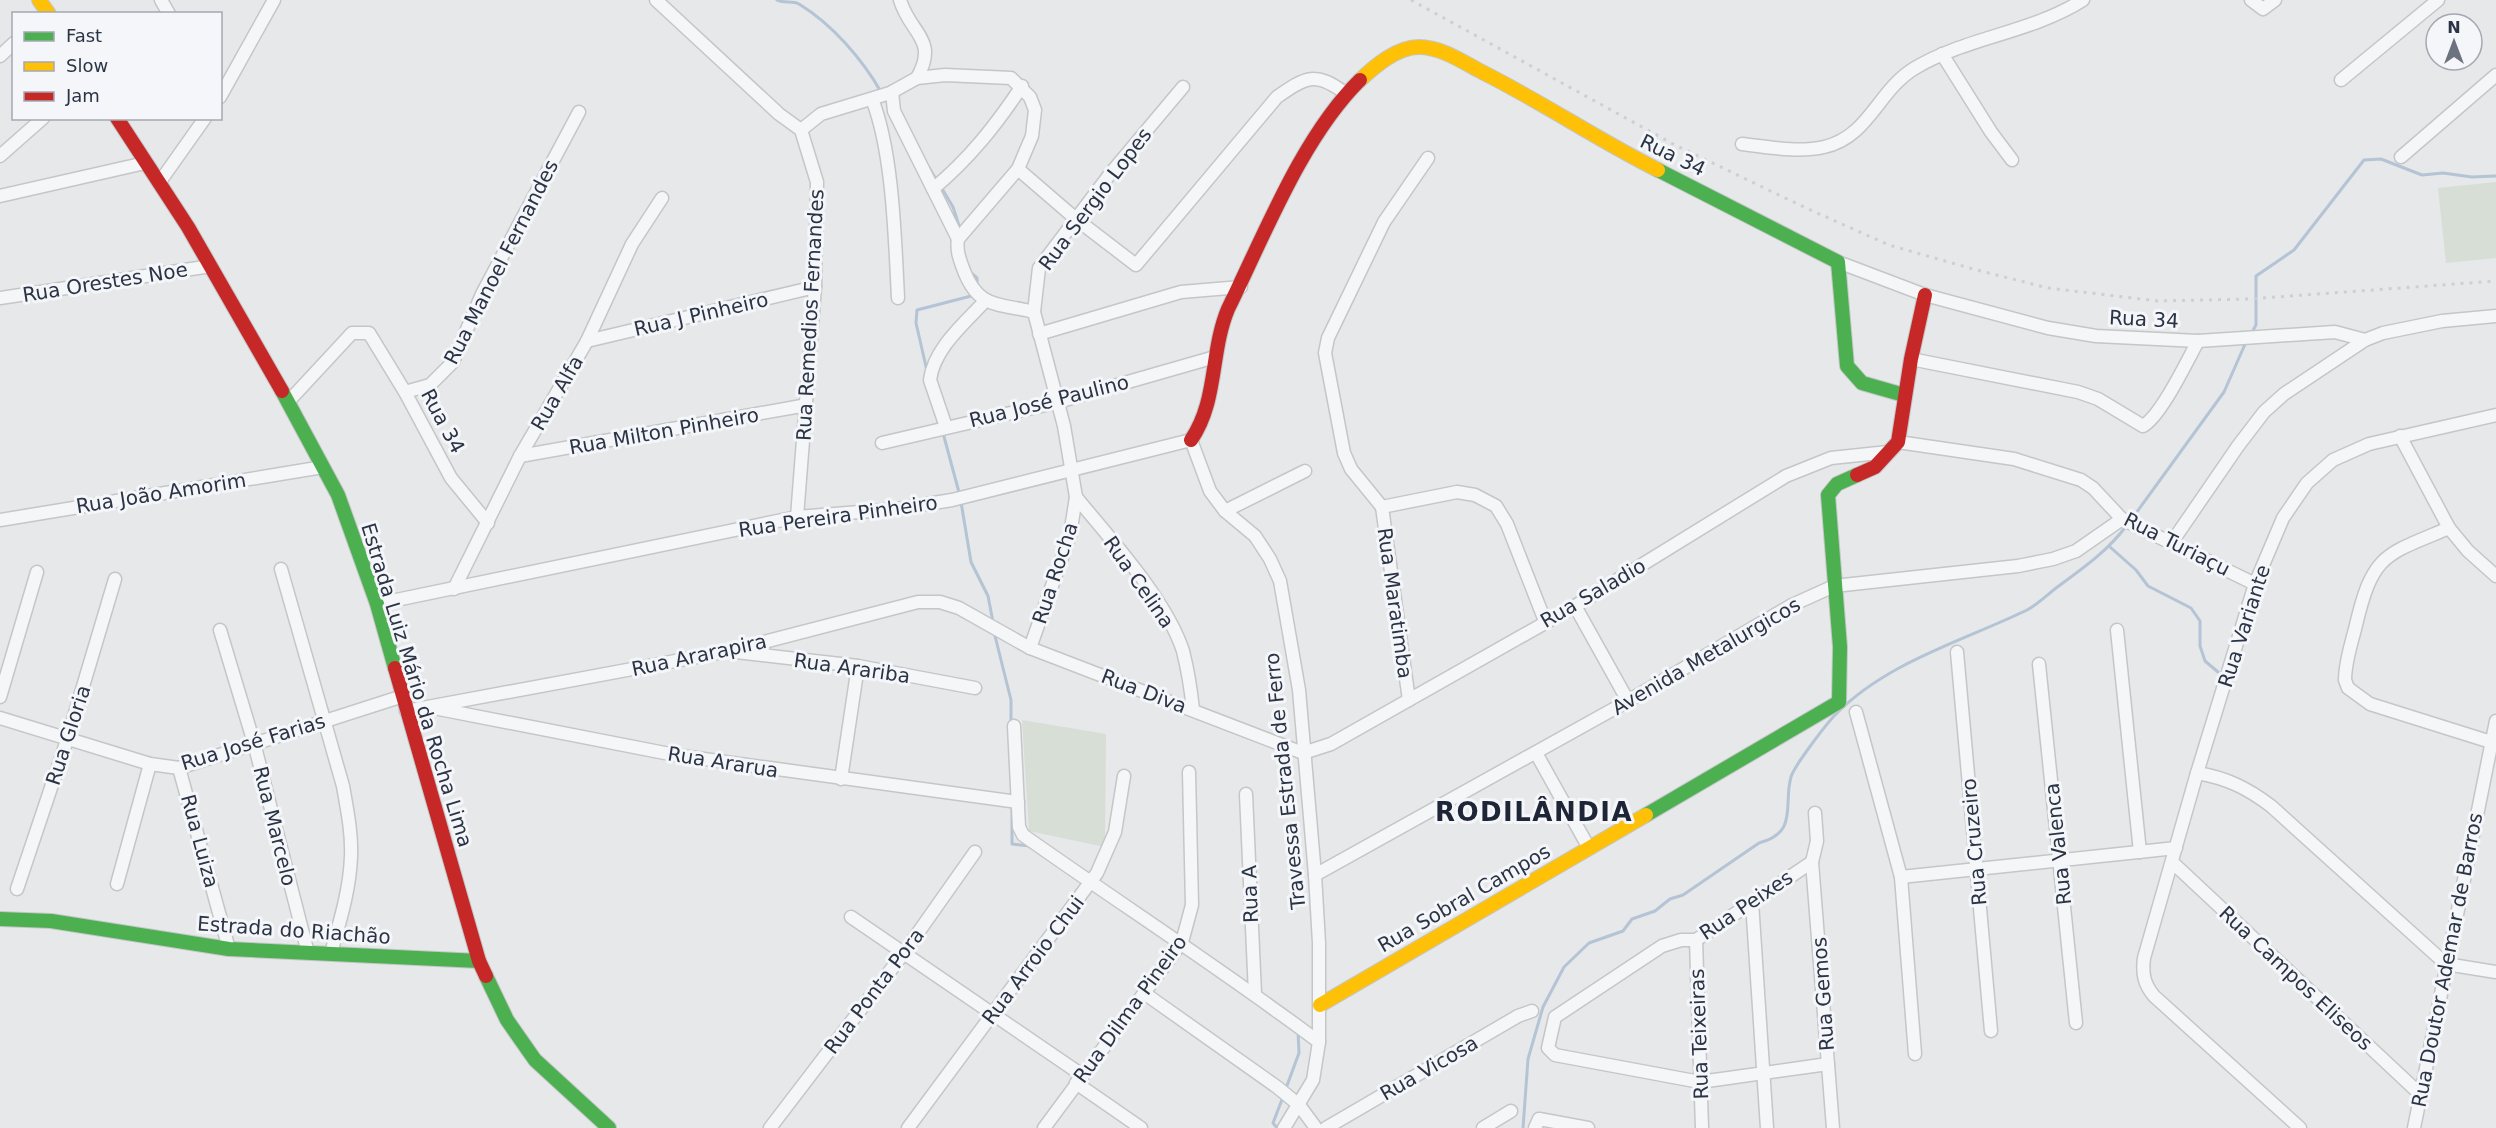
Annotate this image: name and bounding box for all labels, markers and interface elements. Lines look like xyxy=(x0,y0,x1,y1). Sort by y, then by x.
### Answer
legend xyxy=(12,12,222,120)
north arrow xyxy=(2424,12,2484,72)
text: N xyxy=(2447,18,2461,37)
text: Fast xyxy=(66,25,102,46)
text: Slow xyxy=(66,55,108,76)
text: Jam xyxy=(65,85,100,106)
street label: Rua Sergio Lopes xyxy=(1034,123,1156,275)
street label: Rua 34 xyxy=(1636,129,1710,181)
street label: Rua Manoel Fernandes xyxy=(439,156,563,368)
street label: Rua Remedios Fernandes xyxy=(791,188,829,442)
street label: Rua Orestes Noe xyxy=(21,257,189,307)
street label: Rua J Pinheiro xyxy=(632,287,770,341)
street label: Rua 34 xyxy=(2109,305,2179,333)
street label: Rua Alfa xyxy=(526,351,588,435)
street label: Rua José Paulino xyxy=(967,370,1131,432)
street label: Rua 34 xyxy=(416,385,470,457)
street label: Rua Milton Pinheiro xyxy=(567,402,761,460)
street label: Rua João Amorim xyxy=(74,468,248,518)
street label: Rua Pereira Pinheiro xyxy=(737,490,939,542)
street label: Rua Turiaçu xyxy=(2120,507,2234,581)
street label: Rua Rocha xyxy=(1027,519,1083,627)
street label: Estrada Luiz Mário da Rocha Lima xyxy=(356,520,478,850)
street label: Rua Maratimba xyxy=(1373,526,1417,680)
street label: Rua Celina xyxy=(1099,531,1179,633)
street label: Rua Saladio xyxy=(1536,553,1650,633)
street label: Rua Variante xyxy=(2213,562,2275,690)
street label: Avenida Metalurgicos xyxy=(1607,592,1805,720)
street label: Rua Ararapira xyxy=(629,629,769,681)
street label: Rua Arariba xyxy=(792,648,912,688)
street label: Travessa Estrada de Ferro xyxy=(1260,651,1311,912)
street label: Rua Diva xyxy=(1098,664,1190,718)
street label: Rua Gloria xyxy=(41,682,95,788)
street label: Rua José Farias xyxy=(178,709,328,775)
street label: Rua Ararua xyxy=(666,741,780,783)
street label: Rua Marcelo xyxy=(249,764,301,888)
street label: Rua Cruzeiro xyxy=(1956,777,1992,907)
street label: Rua Valenca xyxy=(2040,782,2076,906)
street label: Rua Luiza xyxy=(176,791,224,891)
district label: RODILÂNDIA xyxy=(1435,796,1633,827)
street label: Rua Doutor Ademar de Barros xyxy=(2407,811,2487,1109)
street label: Rua Sobral Campos xyxy=(1373,839,1555,957)
street label: Rua A xyxy=(1237,864,1263,923)
street label: Rua Peixes xyxy=(1695,865,1797,945)
street label: Rua Arroio Chui xyxy=(977,891,1089,1029)
street label: Rua Campos Eliseos xyxy=(2214,901,2378,1055)
street label: Estrada do Riachão xyxy=(196,911,392,949)
street label: Rua Ponta Pora xyxy=(819,923,929,1059)
street label: Rua Dilma Pineiro xyxy=(1068,930,1192,1088)
street label: Rua Gemos xyxy=(1807,936,1839,1052)
street label: Rua Teixeiras xyxy=(1685,968,1713,1100)
street label: Rua Vicosa xyxy=(1376,1030,1482,1106)

